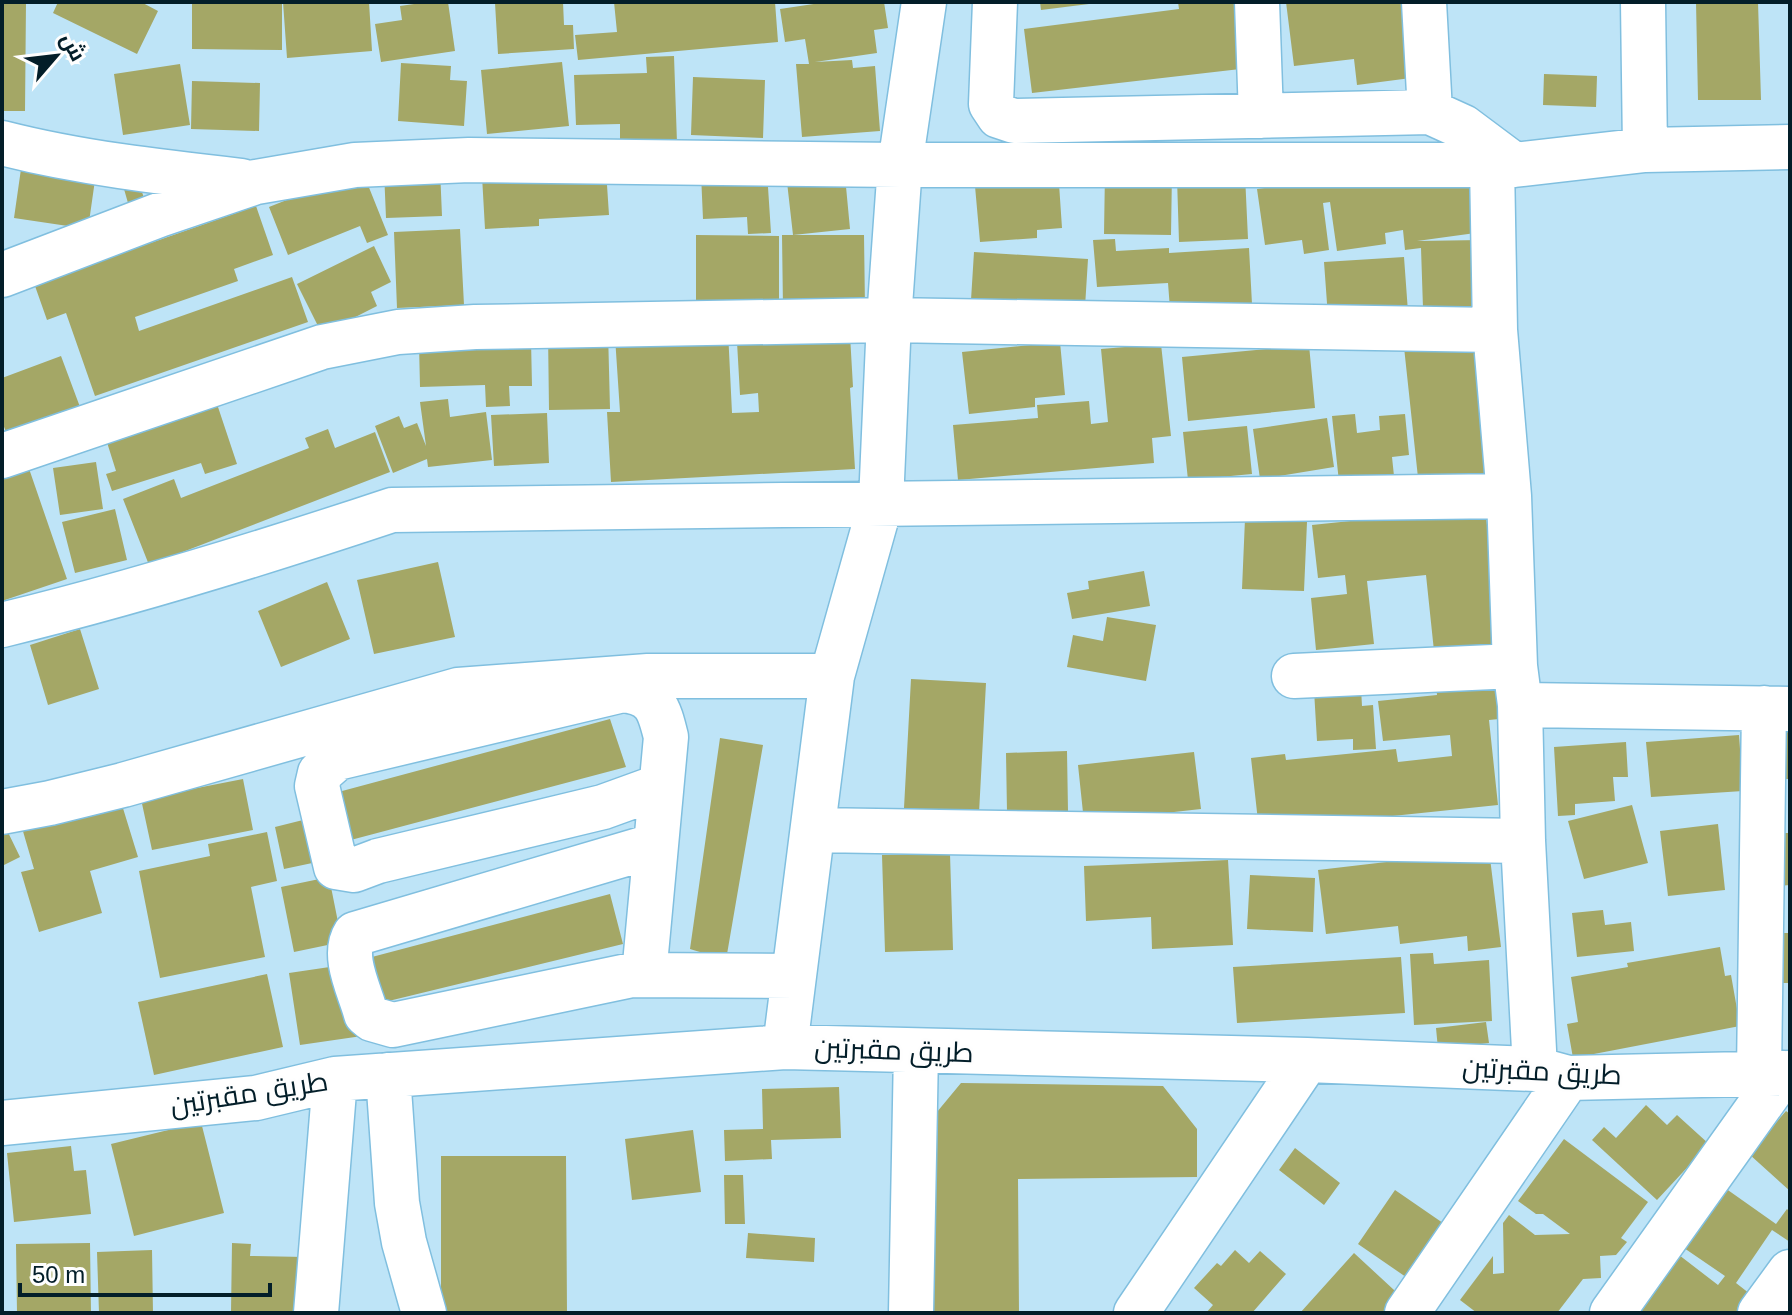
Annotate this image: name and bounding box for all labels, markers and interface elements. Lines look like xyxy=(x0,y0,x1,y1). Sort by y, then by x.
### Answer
north arrow xyxy=(16,16,96,96)
text: ش xyxy=(55,29,91,66)
street label: طريق مقبرتين xyxy=(814,1032,974,1069)
street label: طريق مقبرتين xyxy=(1461,1051,1622,1092)
street label: طريق مقبرتين xyxy=(168,1065,330,1122)
scale bar xyxy=(20,1247,270,1297)
text: 50 m xyxy=(32,1261,85,1288)

